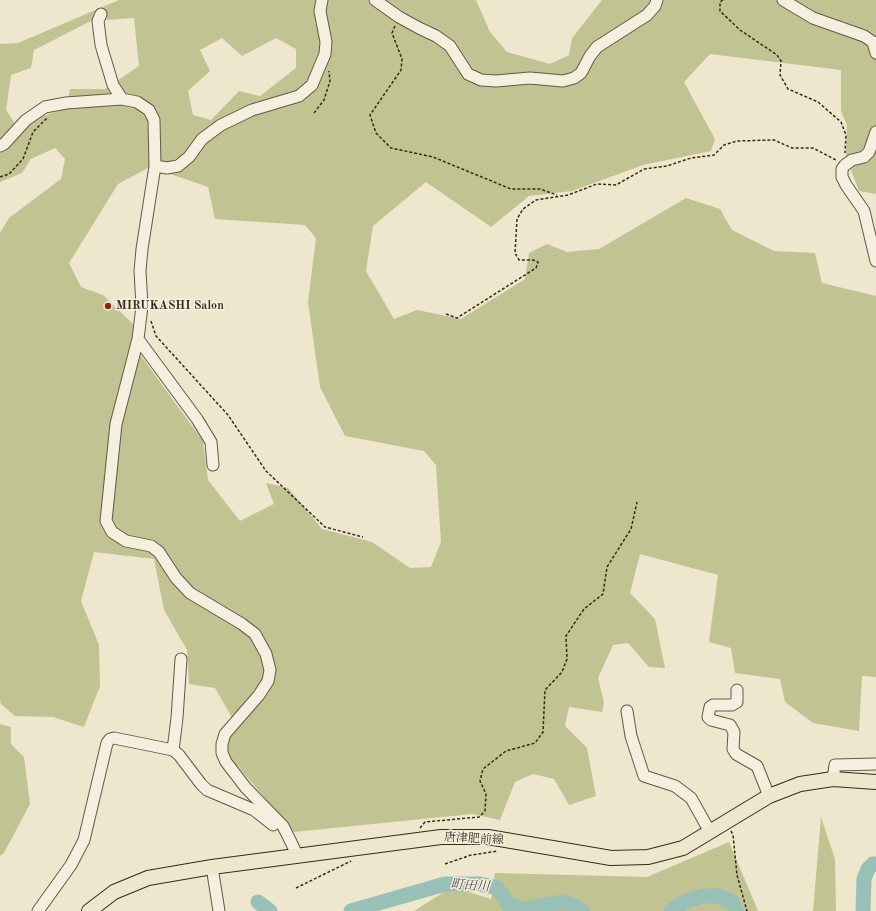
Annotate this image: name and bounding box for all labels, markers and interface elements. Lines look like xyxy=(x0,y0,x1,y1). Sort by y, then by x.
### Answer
place label: MIRUKASHI Salon xyxy=(116,299,224,313)
marker: MIRUKASHI Salon xyxy=(103,301,113,311)
street label: 唐津肥前線 xyxy=(444,830,504,848)
water label: 町田川 xyxy=(450,877,490,895)

